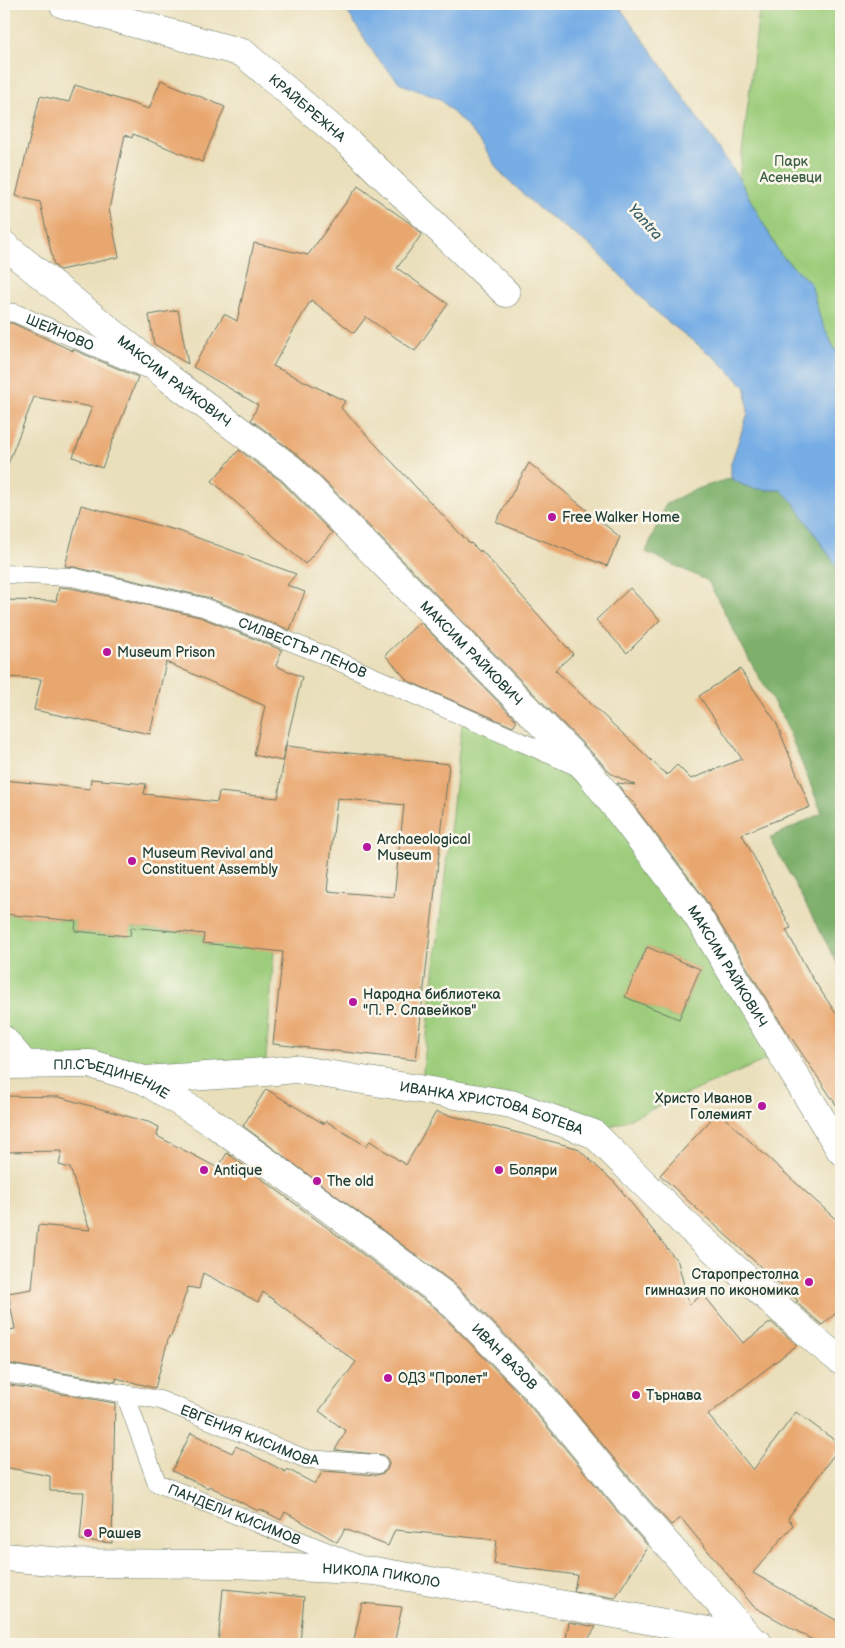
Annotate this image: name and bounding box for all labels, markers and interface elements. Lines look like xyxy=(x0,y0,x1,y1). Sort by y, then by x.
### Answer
street label: КРАЙБРЕЖНА xyxy=(265,70,350,145)
park label: Парк Асеневци xyxy=(759,153,822,186)
water label: Yantra xyxy=(624,200,666,244)
street label: ШЕЙНОВО xyxy=(23,310,97,354)
street label: МАКСИМ РАЙКОВИЧ xyxy=(114,332,235,430)
place label: Free Walker Home xyxy=(562,509,680,526)
marker: Free Walker Home xyxy=(546,511,558,523)
street label: МАКСИМ РАЙКОВИЧ xyxy=(417,597,527,709)
street label: СИЛВЕСТЪР ПЕНОВ xyxy=(236,613,370,681)
place label: Museum Prison xyxy=(117,644,215,661)
marker: Museum Prison xyxy=(101,646,113,658)
place label: Archaeological Museum xyxy=(377,831,471,864)
marker: Archaeological Museum xyxy=(361,841,373,853)
place label: Museum Revival and Constituent Assembly xyxy=(142,845,279,878)
marker: Museum Revival and Constituent Assembly xyxy=(126,855,138,867)
street label: МАКСИМ РАЙКОВИЧ xyxy=(684,902,772,1030)
place label: Народна библиотека "П. Р. Славейков" xyxy=(363,986,501,1019)
marker: Народна библиотека "П. Р. Славейков" xyxy=(347,996,359,1008)
street label: ПЛ.СЪЕДИНЕНИЕ xyxy=(53,1055,173,1102)
street label: ИВАНКА ХРИСТОВА БОТЕВА xyxy=(398,1078,586,1138)
place label: Христо Иванов Големият xyxy=(655,1090,753,1123)
marker: Христо Иванов Големият xyxy=(756,1100,768,1112)
place label: Antique xyxy=(214,1162,262,1179)
place label: Боляри xyxy=(509,1162,557,1179)
marker: Antique xyxy=(198,1164,210,1176)
marker: Боляри xyxy=(493,1164,505,1176)
place label: The old xyxy=(327,1173,374,1190)
marker: The old xyxy=(311,1175,323,1187)
place label: Старопрестолна гимназия по икономика xyxy=(645,1266,800,1299)
marker: Старопрестолна гимназия по икономика xyxy=(803,1276,815,1288)
street label: ИВАН ВАЗОВ xyxy=(468,1320,541,1393)
place label: ОДЗ "Пролет" xyxy=(398,1370,488,1387)
marker: ОДЗ "Пролет" xyxy=(382,1372,394,1384)
place label: Търнава xyxy=(646,1387,702,1404)
marker: Търнава xyxy=(630,1389,642,1401)
street label: ЕВГЕНИЯ КИСИМОВА xyxy=(178,1401,320,1469)
street label: ПАНДЕЛИ КИСИМОВ xyxy=(166,1480,303,1549)
place label: Рашев xyxy=(98,1525,142,1542)
marker: Рашев xyxy=(82,1527,94,1539)
street label: НИКОЛА ПИКОЛО xyxy=(322,1560,441,1591)

